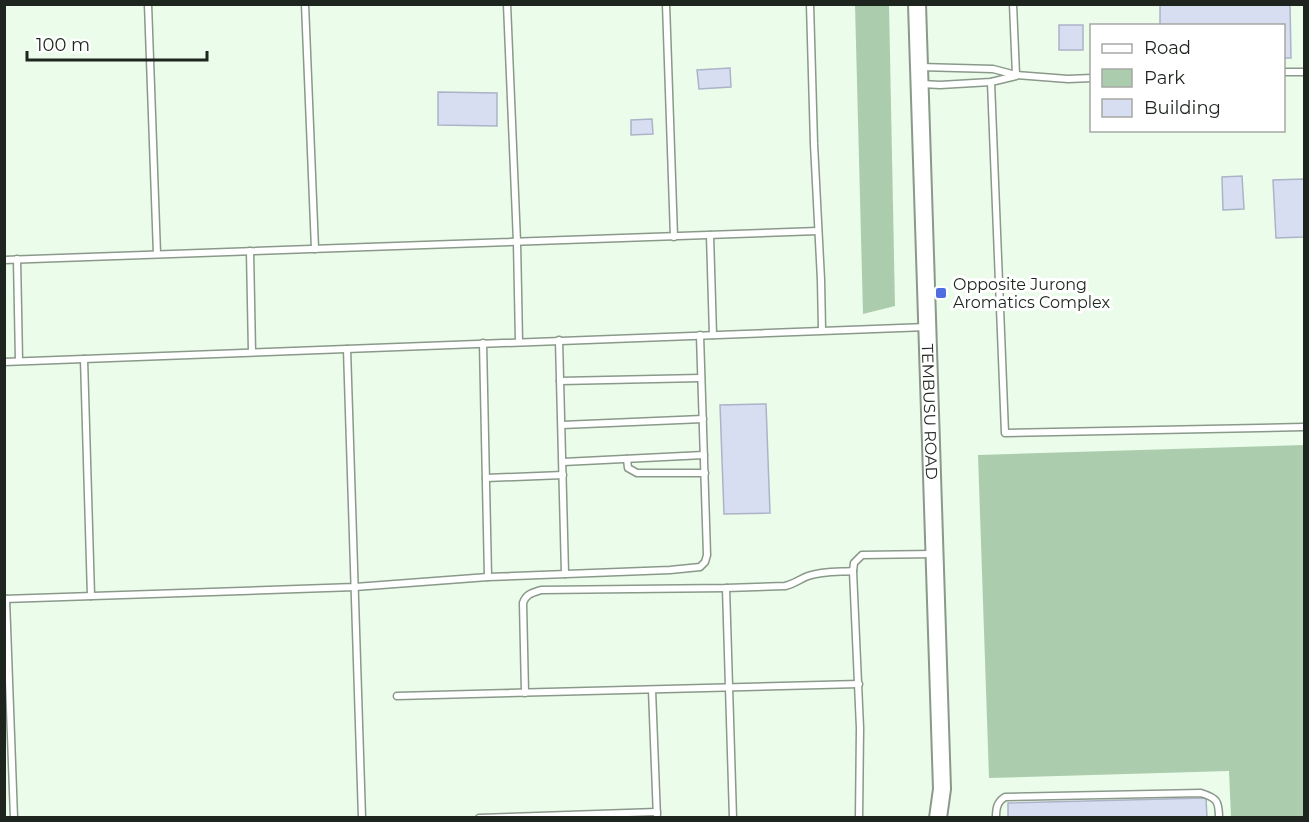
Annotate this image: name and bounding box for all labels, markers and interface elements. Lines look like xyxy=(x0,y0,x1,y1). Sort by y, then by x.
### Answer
scale bar xyxy=(27,24,207,62)
legend xyxy=(1090,24,1285,132)
text: 100 m xyxy=(36,34,90,56)
text: Road xyxy=(1144,37,1191,59)
text: Park xyxy=(1144,67,1185,89)
text: Building xyxy=(1144,97,1221,119)
place label: Opposite Jurong Aromatics Complex xyxy=(953,275,1111,312)
marker: Opposite Jurong Aromatics Complex xyxy=(934,286,948,300)
street label: TEMBUSU ROAD xyxy=(918,343,941,480)

